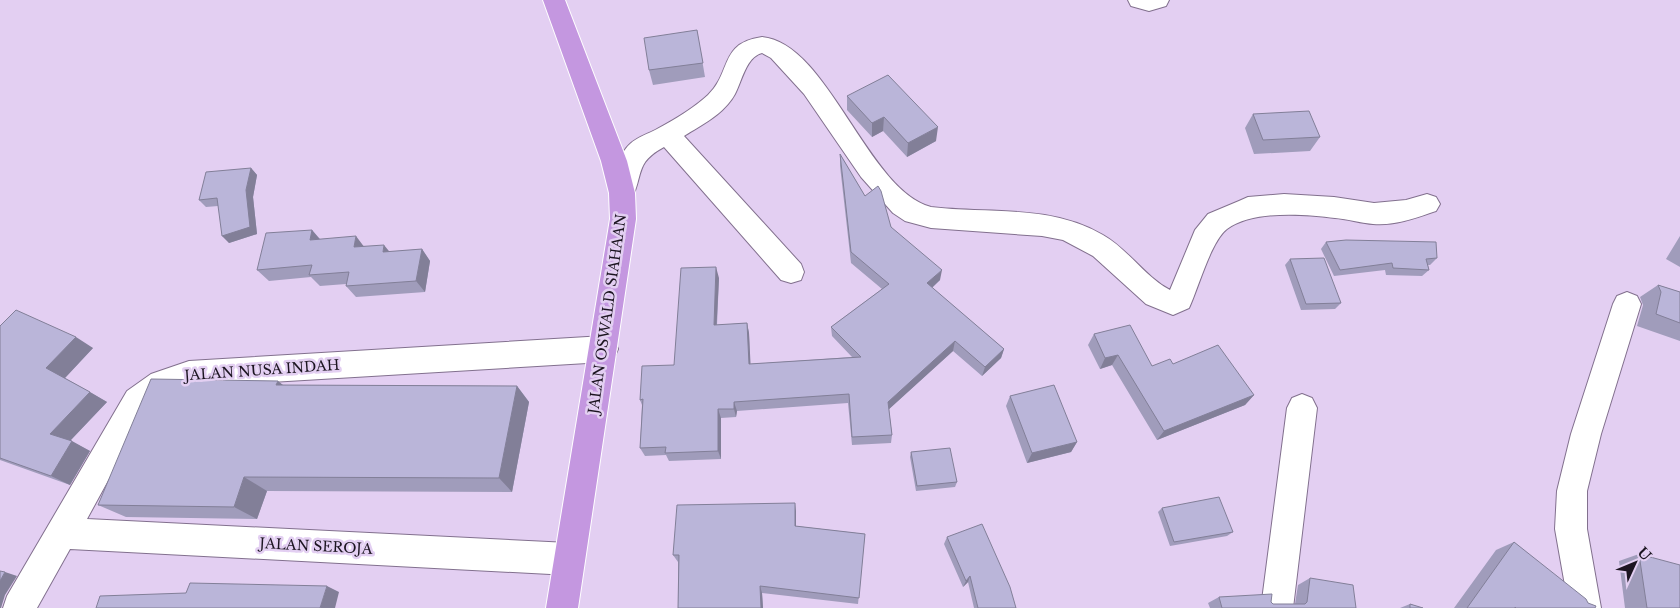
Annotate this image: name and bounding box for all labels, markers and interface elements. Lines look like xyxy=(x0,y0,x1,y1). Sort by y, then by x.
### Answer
street label: JALAN OSWALD SIAHAAN xyxy=(584,213,630,417)
street label: JALAN NUSA INDAH xyxy=(182,356,340,385)
street label: JALAN SEROJA xyxy=(257,534,373,558)
north arrow xyxy=(1610,538,1660,588)
text: U xyxy=(1634,543,1656,565)

